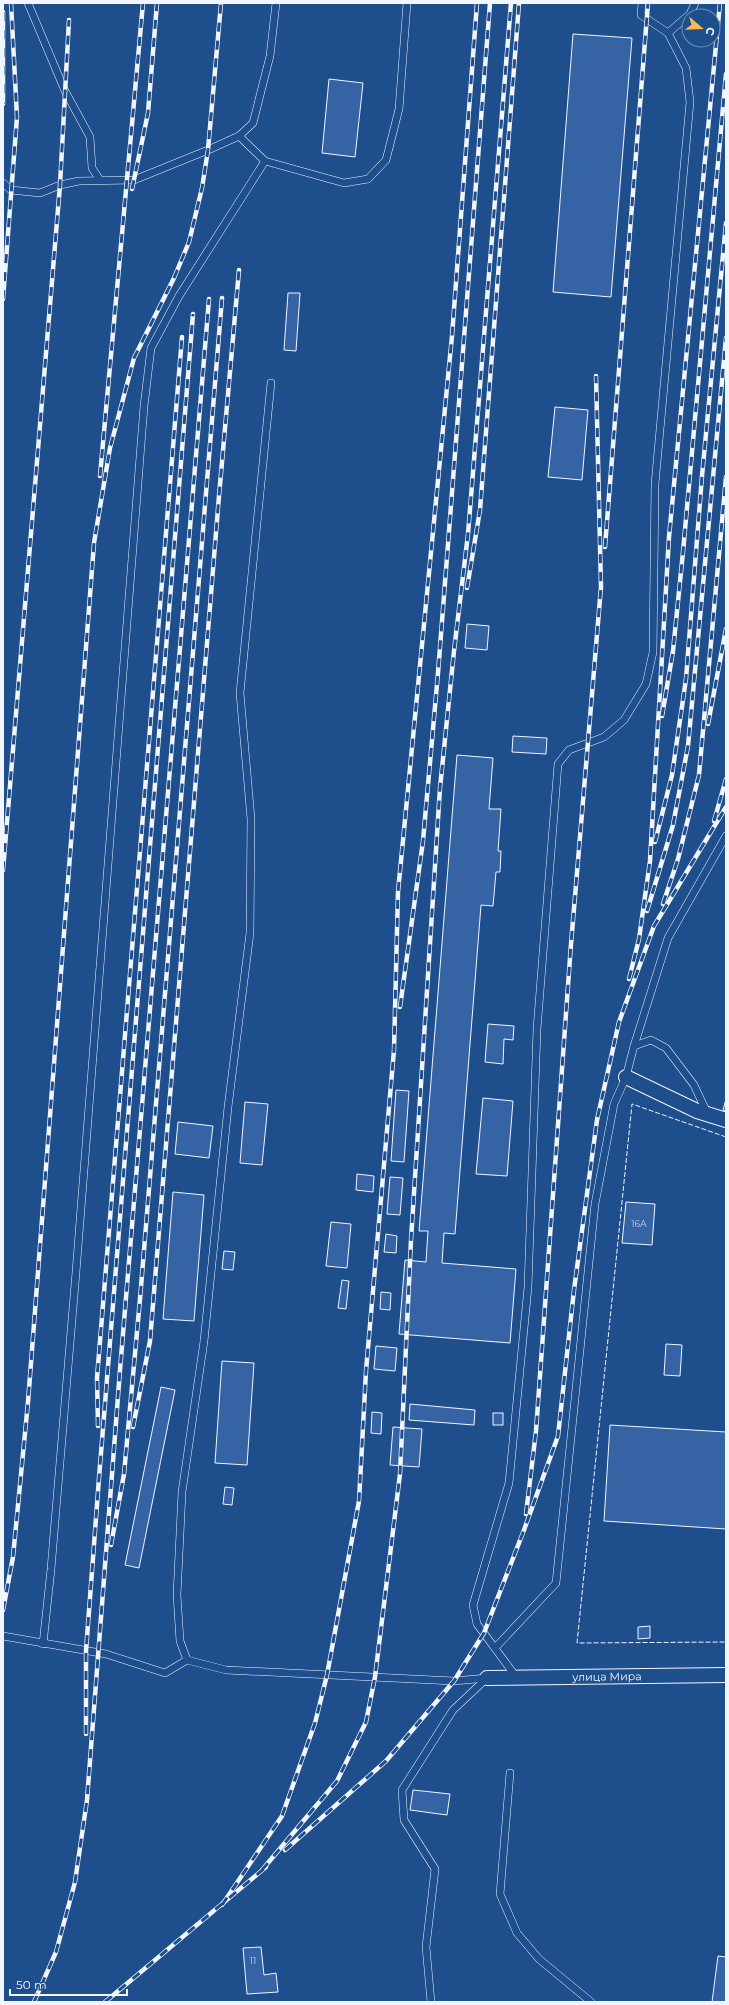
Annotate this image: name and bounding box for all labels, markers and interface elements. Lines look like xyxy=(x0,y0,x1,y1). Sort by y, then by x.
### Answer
north arrow xyxy=(681,8,721,48)
text: С xyxy=(703,25,718,37)
house number: 16А xyxy=(631,1218,647,1229)
street label: улица Мира xyxy=(571,1669,642,1684)
house number: 11 xyxy=(250,1955,256,1966)
scale bar xyxy=(10,1971,127,1997)
text: 50 m xyxy=(16,1977,47,1992)

